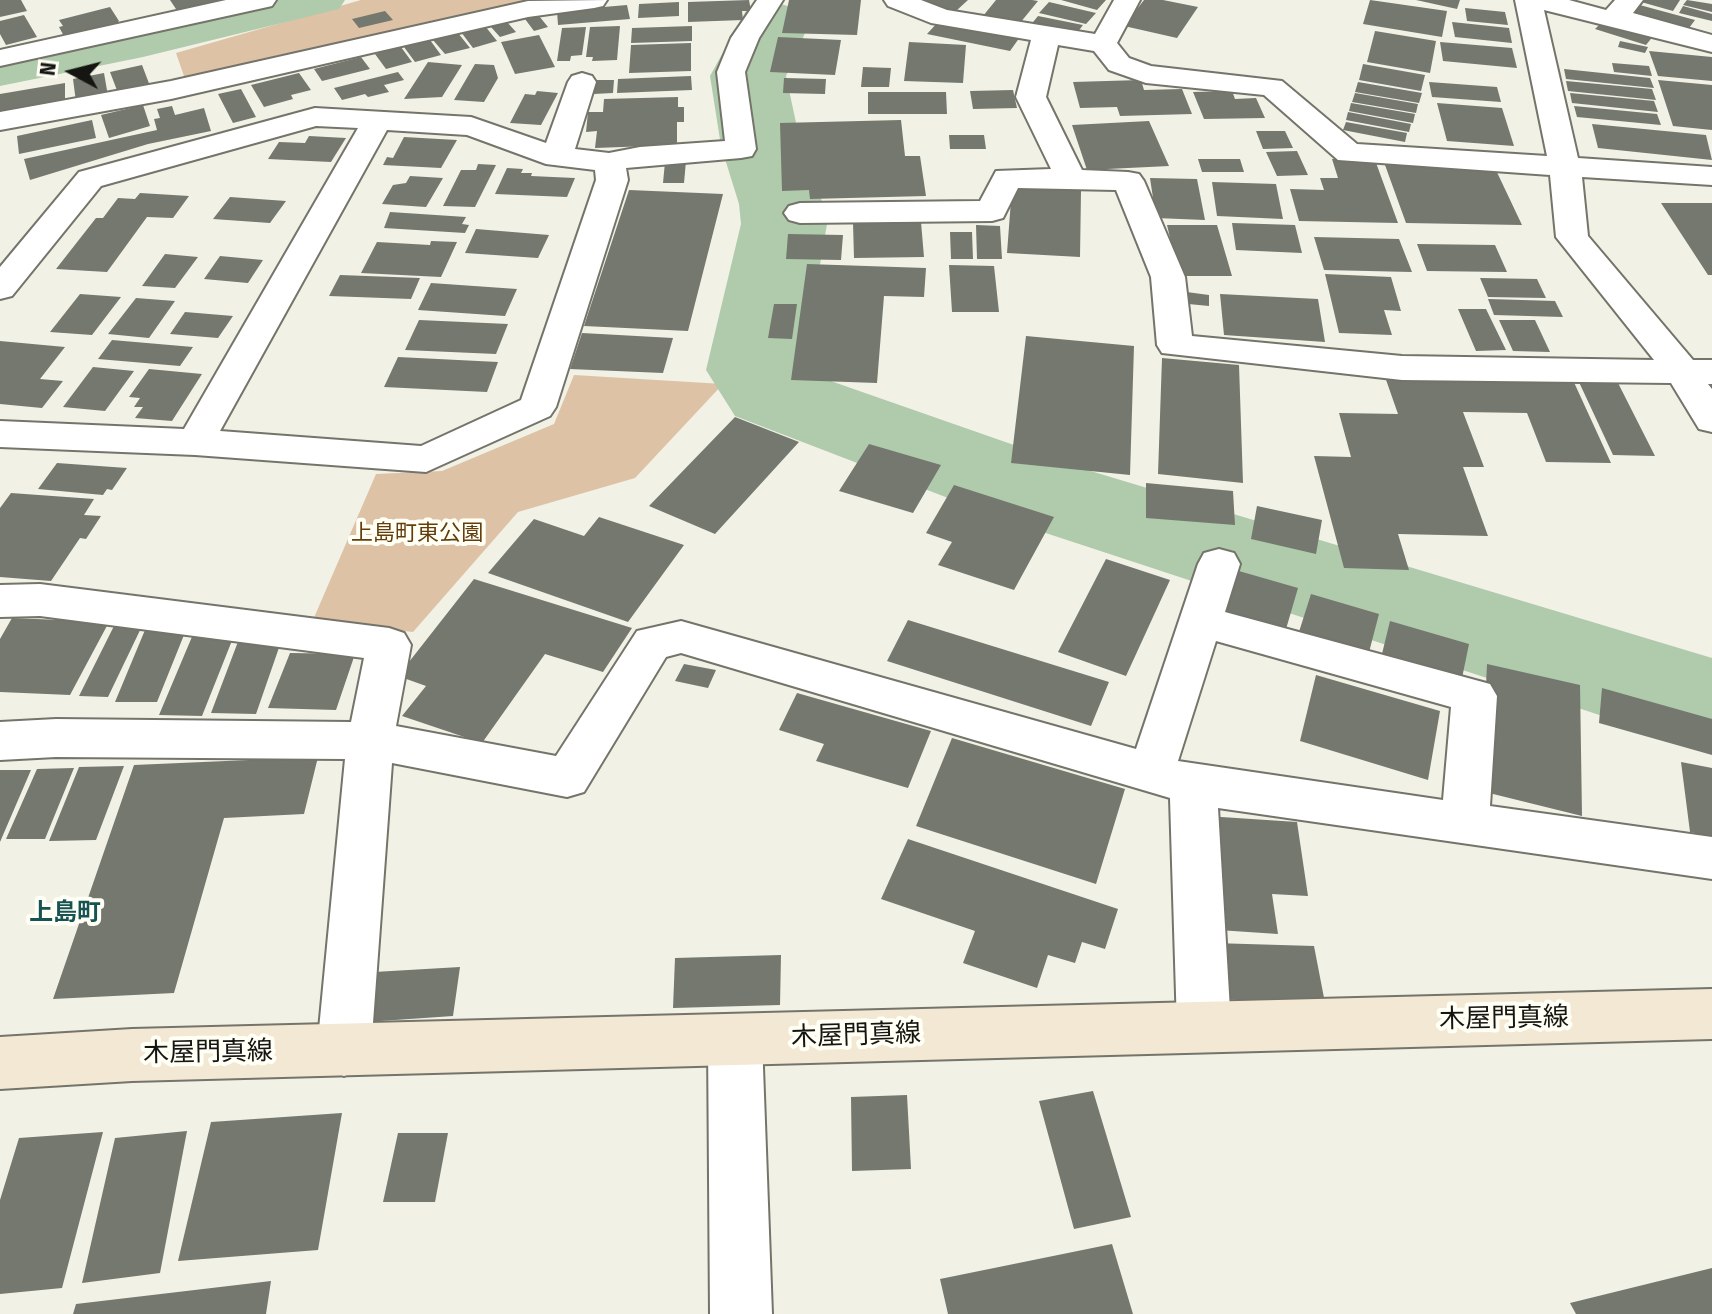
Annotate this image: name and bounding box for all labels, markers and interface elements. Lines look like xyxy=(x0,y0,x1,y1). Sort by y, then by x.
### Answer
north arrow xyxy=(32,32,112,112)
text: N xyxy=(33,61,62,77)
park label: 上島町東公園 xyxy=(351,521,483,547)
district label: 上島町 xyxy=(29,899,101,927)
street label: 木屋門真線 xyxy=(1439,1002,1569,1036)
street label: 木屋門真線 xyxy=(790,1018,922,1054)
street label: 木屋門真線 xyxy=(143,1036,273,1070)

